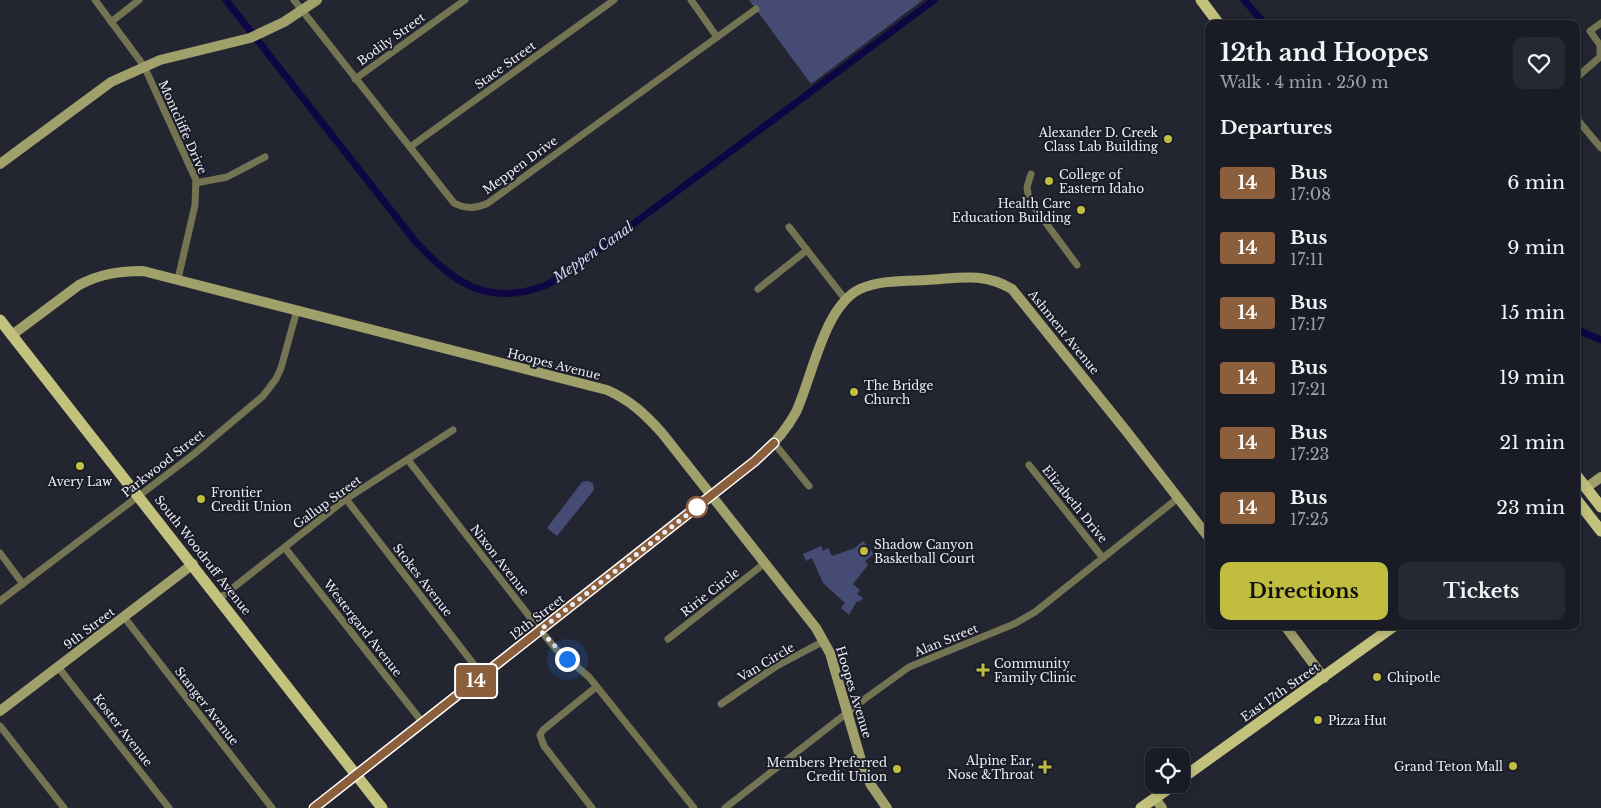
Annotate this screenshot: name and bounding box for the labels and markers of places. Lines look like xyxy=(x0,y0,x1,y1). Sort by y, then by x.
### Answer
place label: Alexander D. Creek Class Lab Building xyxy=(1038,125,1159,154)
marker: Alexander D. Creek Class Lab Building xyxy=(1162,133,1174,145)
place label: College of Eastern Idaho xyxy=(1059,167,1144,196)
marker: College of Eastern Idaho xyxy=(1043,175,1055,187)
place label: Health Care Education Building xyxy=(952,196,1072,225)
marker: Health Care Education Building xyxy=(1075,204,1087,216)
place label: The Bridge Church xyxy=(864,378,933,407)
marker: The Bridge Church xyxy=(848,386,860,398)
marker: Avery Law xyxy=(74,460,86,472)
place label: Avery Law xyxy=(47,474,113,489)
place label: Frontier Credit Union xyxy=(211,485,292,514)
marker: Frontier Credit Union xyxy=(195,493,207,505)
unlabelled marker xyxy=(686,496,708,518)
place label: Shadow Canyon Basketball Court xyxy=(874,537,976,566)
marker: Shadow Canyon Basketball Court xyxy=(858,545,870,557)
place label: Community Family Clinic xyxy=(994,656,1077,685)
marker: Community Family Clinic xyxy=(976,663,990,677)
place label: Chipotle xyxy=(1387,670,1440,685)
marker: Chipotle xyxy=(1371,671,1383,683)
place label: Pizza Hut xyxy=(1328,713,1388,728)
marker: Pizza Hut xyxy=(1312,714,1324,726)
place label: Alpine Ear, Nose &Throat xyxy=(947,753,1034,782)
place label: Members Preferred Credit Union xyxy=(766,755,887,784)
place label: Grand Teton Mall xyxy=(1394,759,1503,774)
marker: Alpine Ear, Nose &Throat xyxy=(1038,760,1052,774)
marker: Grand Teton Mall xyxy=(1507,760,1519,772)
marker: Members Preferred Credit Union xyxy=(891,763,903,775)

